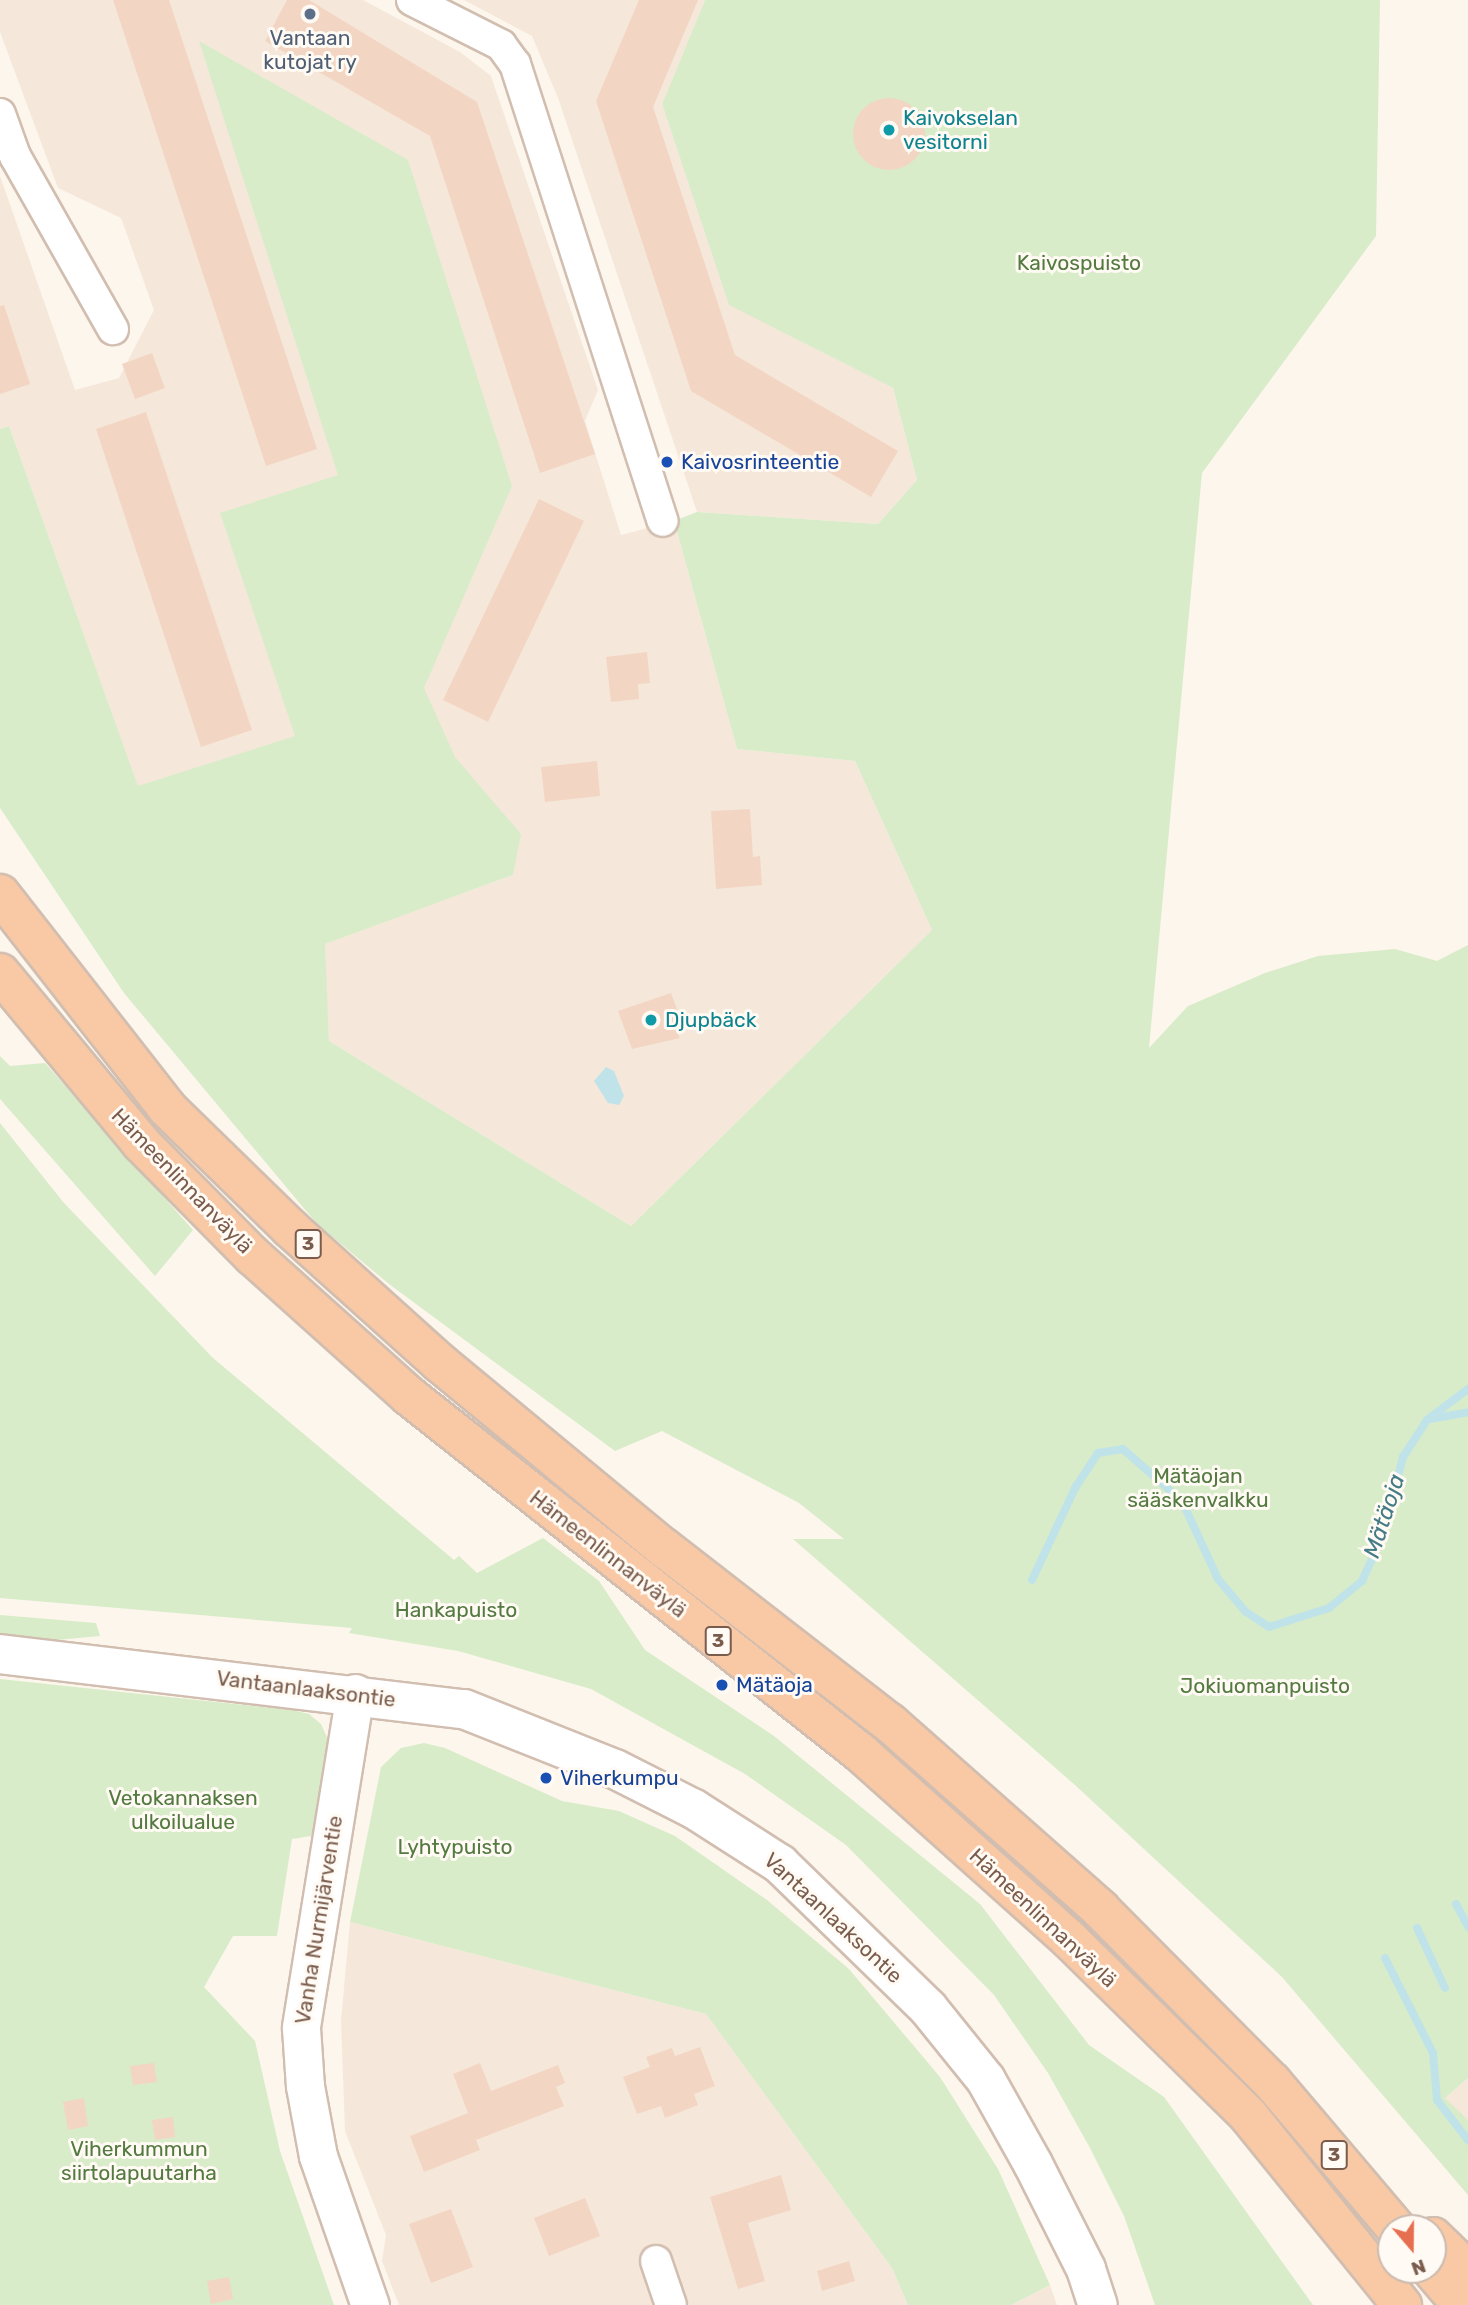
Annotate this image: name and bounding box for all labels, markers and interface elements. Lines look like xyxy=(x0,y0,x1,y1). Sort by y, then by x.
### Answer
marker: Vantaan kutojat ry xyxy=(302,6,318,22)
place label: Vantaan kutojat ry xyxy=(263,25,357,75)
place label: Kaivokselan vesitorni xyxy=(903,105,1018,155)
marker: Kaivokselan vesitorni xyxy=(881,122,897,138)
park label: Kaivospuisto xyxy=(1017,250,1141,276)
place label: Kaivosrinteentie xyxy=(681,449,839,475)
marker: Kaivosrinteentie xyxy=(659,454,675,470)
place label: Djupbäck xyxy=(665,1007,756,1033)
marker: Djupbäck xyxy=(643,1012,659,1028)
street label: Hämeenlinnanväylä xyxy=(106,1103,258,1259)
road number: 3 xyxy=(294,1228,322,1260)
park label: Mätäojan sääskenvalkku xyxy=(1127,1463,1269,1513)
water label: Mätäoja xyxy=(1357,1471,1411,1561)
street label: Hämeenlinnanväylä xyxy=(525,1485,691,1623)
park label: Hankapuisto xyxy=(395,1597,517,1623)
road number: 3 xyxy=(704,1625,732,1656)
street label: Vantaanlaaksontie xyxy=(215,1666,397,1712)
place label: Mätäoja xyxy=(736,1672,813,1698)
park label: Jokiuomanpuisto xyxy=(1180,1673,1350,1699)
marker: Mätäoja xyxy=(714,1677,730,1693)
place label: Viherkumpu xyxy=(560,1765,679,1791)
marker: Viherkumpu xyxy=(538,1770,554,1786)
park label: Vetokannaksen ulkoilualue xyxy=(108,1785,258,1835)
street label: Vanha Nurmijärventie xyxy=(290,1814,348,2026)
park label: Lyhtypuisto xyxy=(397,1834,513,1860)
street label: Hämeenlinnanväylä xyxy=(964,1843,1122,1993)
street label: Vantaanlaaksontie xyxy=(759,1847,907,1989)
park label: Viherkummun siirtolapuutarha xyxy=(61,2136,217,2186)
road number: 3 xyxy=(1320,2140,1348,2170)
north arrow xyxy=(1377,2214,1447,2284)
text: N xyxy=(1408,2254,1429,2280)

